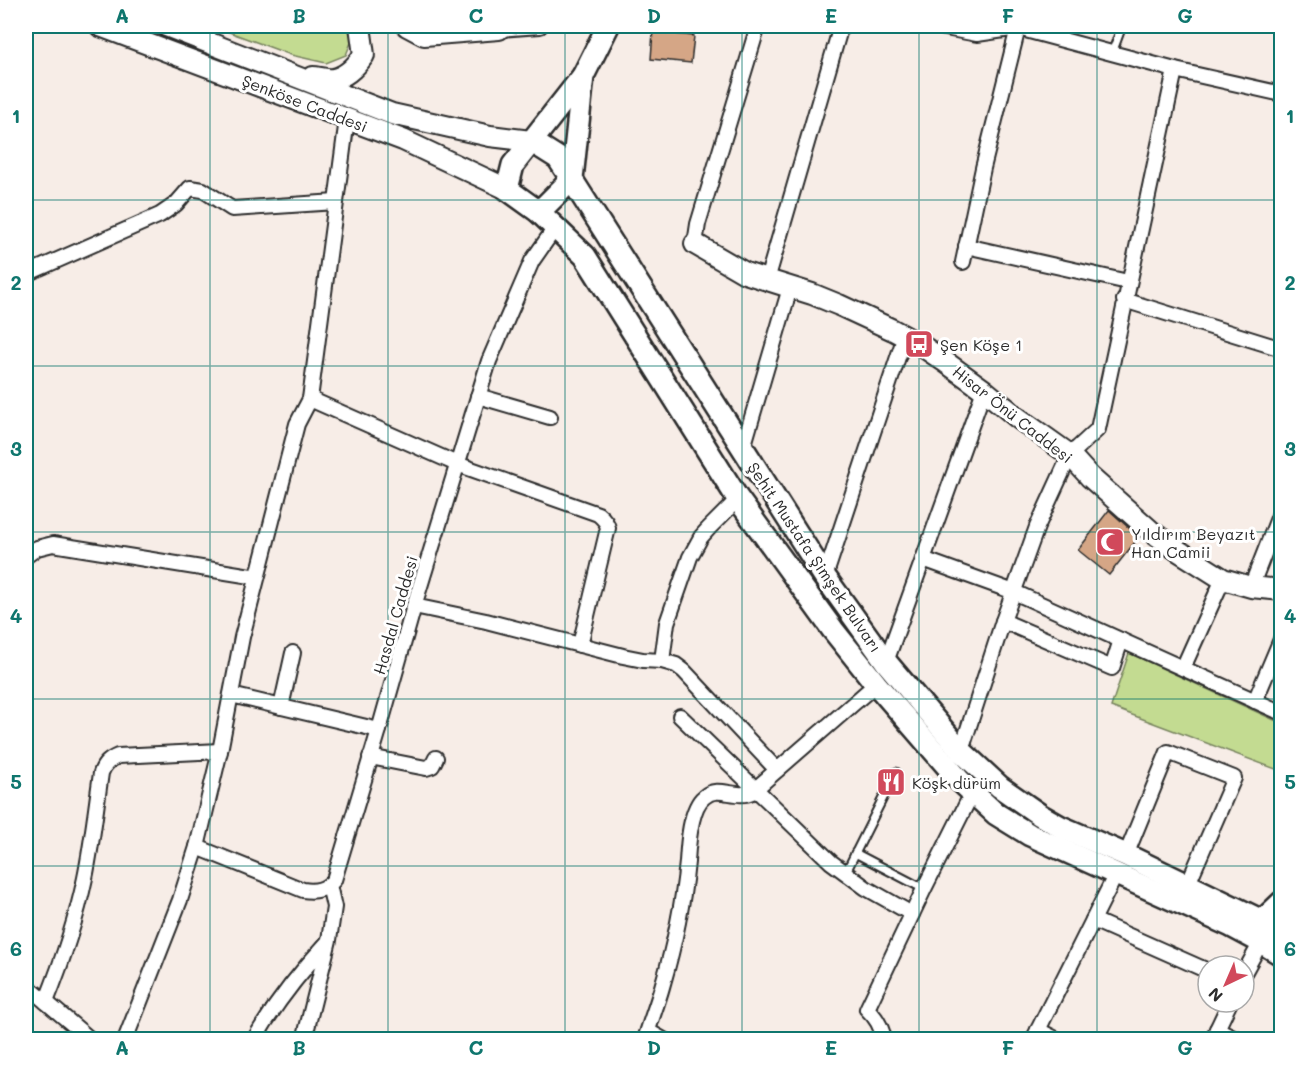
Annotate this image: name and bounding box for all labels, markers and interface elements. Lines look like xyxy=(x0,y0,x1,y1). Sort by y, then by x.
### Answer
text: A xyxy=(115,2,129,28)
text: B xyxy=(292,2,306,28)
text: C xyxy=(469,2,484,28)
text: D xyxy=(647,2,661,28)
text: E xyxy=(825,2,837,28)
text: F xyxy=(1002,2,1015,28)
text: G xyxy=(1177,2,1193,28)
street label: Şenköse Caddesi xyxy=(239,69,371,137)
text: 1 xyxy=(12,102,20,128)
text: 1 xyxy=(1286,102,1294,128)
text: 2 xyxy=(10,269,22,295)
text: 2 xyxy=(1284,269,1296,295)
bus stop icon: Şen Köşe 1 xyxy=(903,328,935,360)
place label: Şen Köşe 1 xyxy=(940,334,1022,355)
street label: Hisar Önü Caddesi xyxy=(949,361,1077,467)
text: 3 xyxy=(10,435,22,461)
text: 3 xyxy=(1284,435,1296,461)
street label: Şehit Mustafa Şimşek Bulvarı xyxy=(743,458,887,656)
place label: Yıldırım Beyazıt Han Camii xyxy=(1131,523,1256,562)
mosque icon: Yıldırım Beyazıt Han Camii xyxy=(1094,526,1126,558)
street label: Hasdal Caddesi xyxy=(368,553,422,677)
text: 4 xyxy=(10,602,23,628)
text: 4 xyxy=(1284,602,1297,628)
restaurant icon: Köşk dürüm xyxy=(875,766,907,798)
text: 5 xyxy=(10,768,22,794)
text: 5 xyxy=(1284,768,1296,794)
place label: Köşk dürüm xyxy=(912,772,1001,793)
text: 6 xyxy=(10,935,22,961)
text: 6 xyxy=(1284,935,1296,961)
north arrow xyxy=(1196,954,1256,1014)
text: N xyxy=(1204,983,1227,1007)
text: A xyxy=(115,1034,129,1060)
text: B xyxy=(292,1034,306,1060)
text: C xyxy=(469,1034,484,1060)
text: D xyxy=(647,1034,661,1060)
text: E xyxy=(825,1034,837,1060)
text: F xyxy=(1002,1034,1015,1060)
text: G xyxy=(1177,1034,1193,1060)

